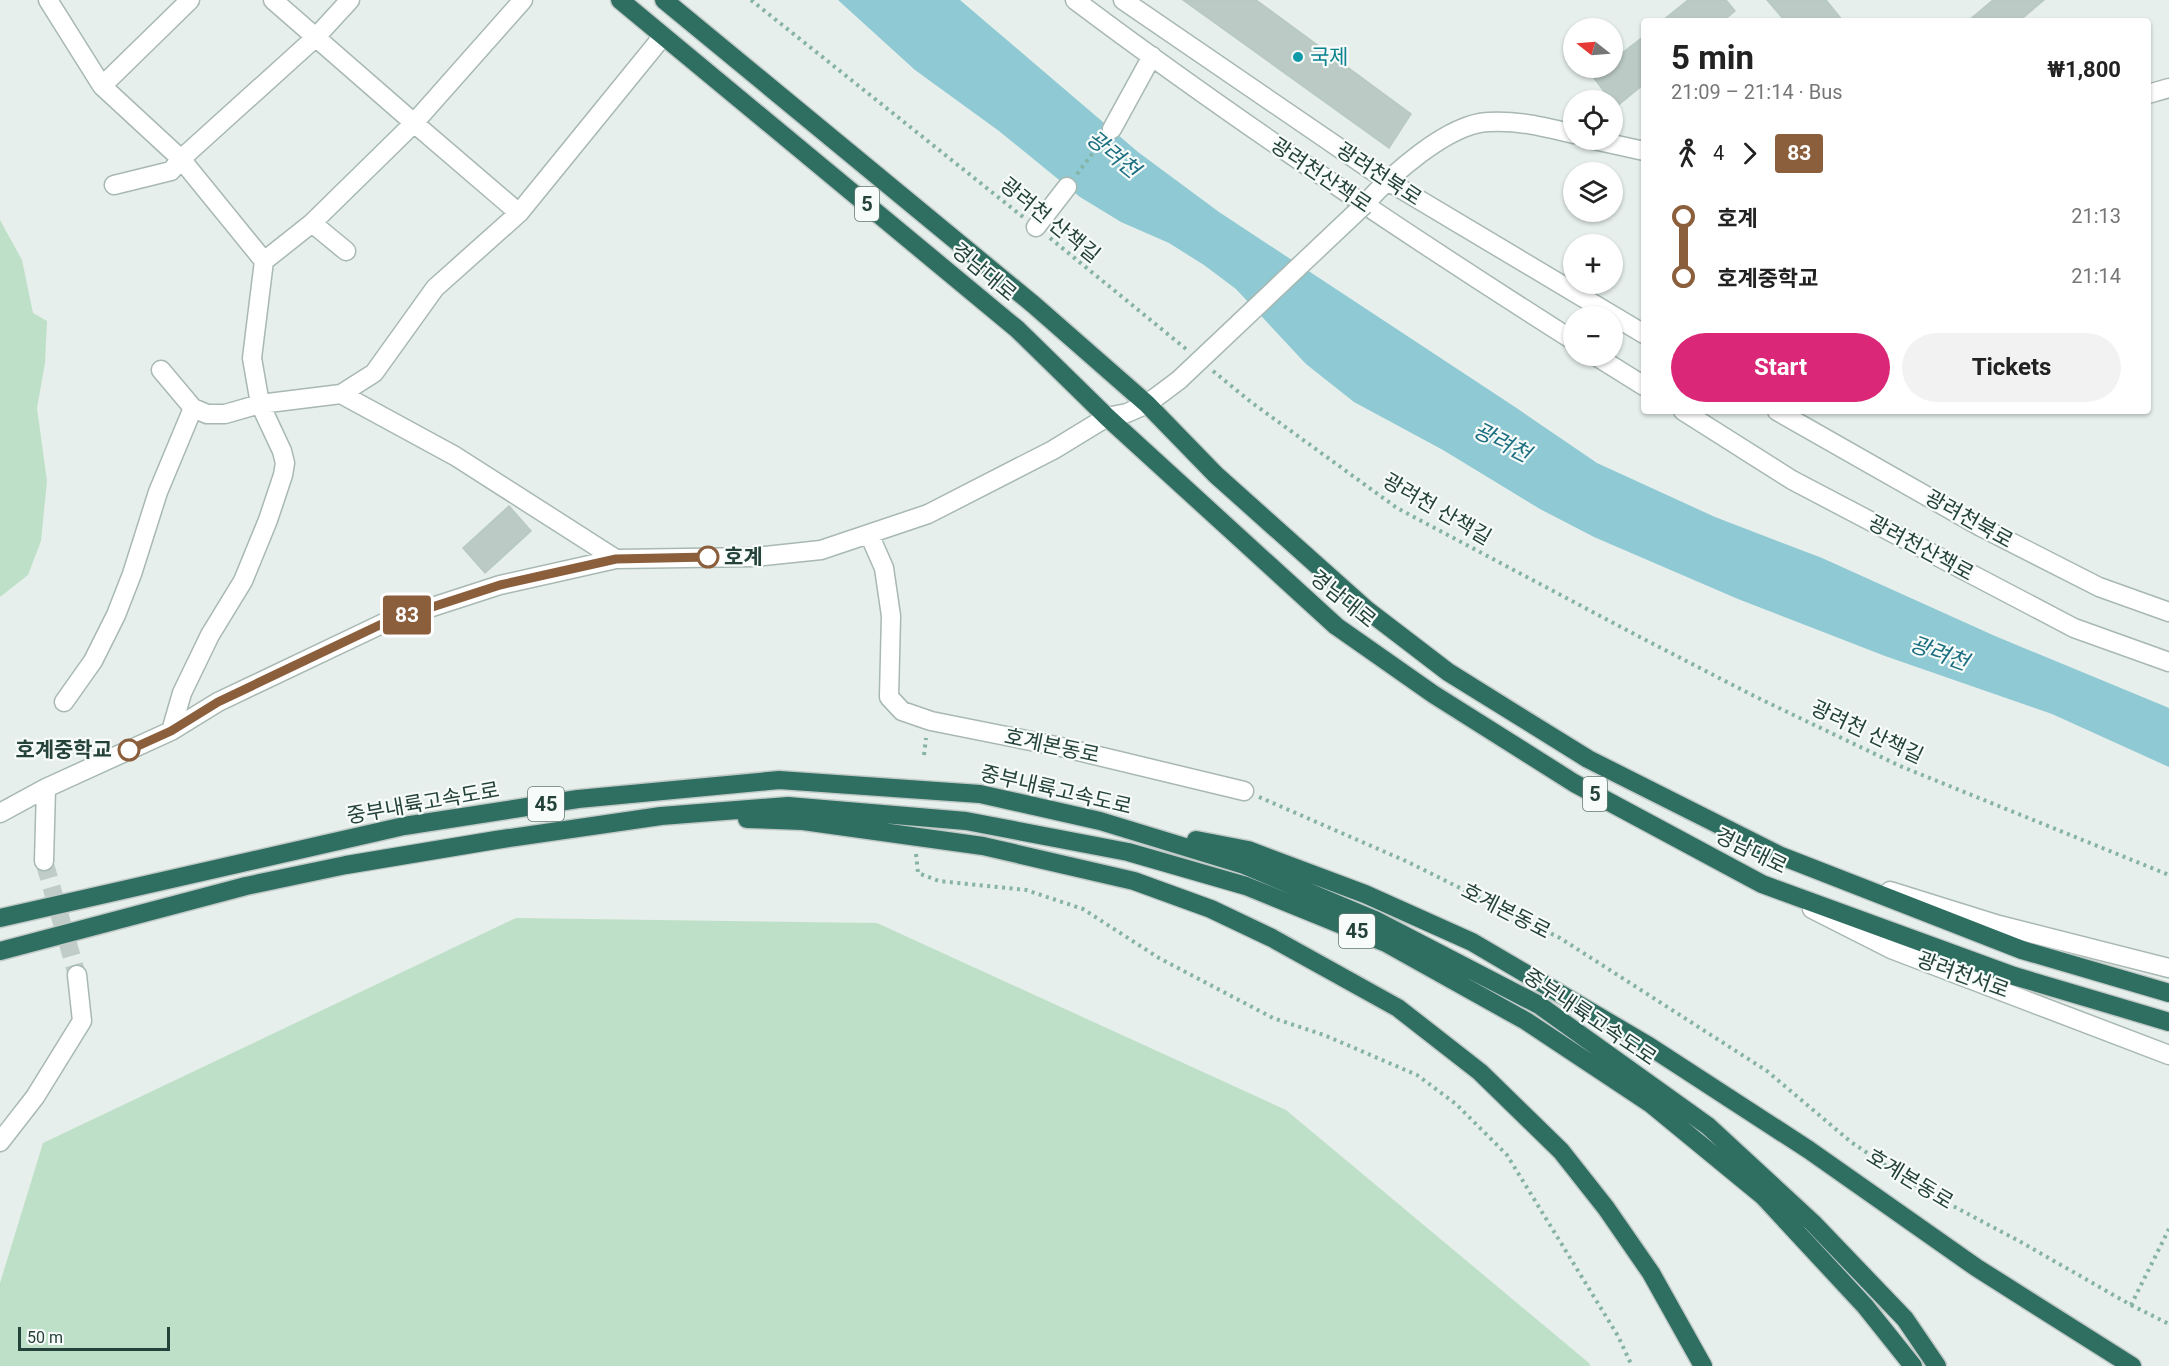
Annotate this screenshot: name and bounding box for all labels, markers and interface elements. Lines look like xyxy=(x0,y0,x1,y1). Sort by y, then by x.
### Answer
north arrow xyxy=(1563,18,1623,78)
map controls xyxy=(1563,18,1623,366)
text: 5 min xyxy=(1671,38,1754,77)
place label: 국제 xyxy=(1310,45,1349,69)
marker: 국제 xyxy=(1291,50,1305,64)
text: ₩1,800 xyxy=(2047,57,2121,82)
text: 21:09 – 21:14 · Bus xyxy=(1671,80,1843,104)
button: locate xyxy=(1563,90,1623,150)
water label: 광려천 xyxy=(1082,125,1147,185)
street label: 광려천산책로 xyxy=(1266,133,1376,217)
icon: walk xyxy=(1671,137,1704,170)
icon: forward xyxy=(1733,137,1766,170)
street label: 광려천북로 xyxy=(1332,138,1426,210)
text: 4 xyxy=(1713,141,1724,165)
text: 83 xyxy=(1787,141,1811,165)
button: layers xyxy=(1563,162,1623,222)
street label: 광려천 산책길 xyxy=(995,173,1105,267)
road number: 5 xyxy=(855,187,879,221)
text: 21:13 xyxy=(2071,204,2121,228)
text: 호계 xyxy=(1717,206,1757,231)
button: + xyxy=(1563,234,1623,294)
street label: 경남대로 xyxy=(947,238,1021,306)
text: 21:14 xyxy=(2071,264,2121,288)
text: 호계중학교 xyxy=(1717,266,1818,291)
button: − xyxy=(1563,306,1623,366)
button: Start xyxy=(1671,333,1890,402)
button: Tickets xyxy=(1902,333,2121,402)
water label: 광려천 xyxy=(1469,417,1537,468)
street label: 광려천 산책길 xyxy=(1379,468,1495,550)
street label: 광려천북로 xyxy=(1921,485,2017,553)
street label: 광려천산책로 xyxy=(1864,510,1978,586)
place label: 호계 xyxy=(724,545,763,569)
marker: 호계 xyxy=(697,546,719,568)
street label: 경남대로 xyxy=(1305,565,1381,633)
line badge: 83 xyxy=(380,596,434,634)
text: 83 xyxy=(395,603,419,627)
water label: 광려천 xyxy=(1906,631,1974,676)
street label: 광려천 산책길 xyxy=(1807,696,1927,768)
street label: 호계본동로 xyxy=(1002,724,1102,768)
place label: 호계중학교 xyxy=(15,738,112,762)
marker: 호계중학교 xyxy=(118,739,140,761)
street label: 중부내륙고속도로 xyxy=(978,761,1134,819)
road number: 5 xyxy=(1583,777,1607,811)
street label: 중부내륙고속도로 xyxy=(345,778,501,828)
road number: 45 xyxy=(528,787,564,821)
street label: 경남대로 xyxy=(1711,823,1791,879)
street label: 호계본동로 xyxy=(1458,878,1554,944)
road number: 45 xyxy=(1339,914,1375,948)
street label: 광려천서로 xyxy=(1914,947,2012,1003)
street label: 중부내륙고속도로 xyxy=(1519,964,1661,1070)
street label: 호계본동로 xyxy=(1862,1144,1958,1214)
scale bar xyxy=(18,1324,170,1352)
text: 50 m xyxy=(27,1328,63,1347)

